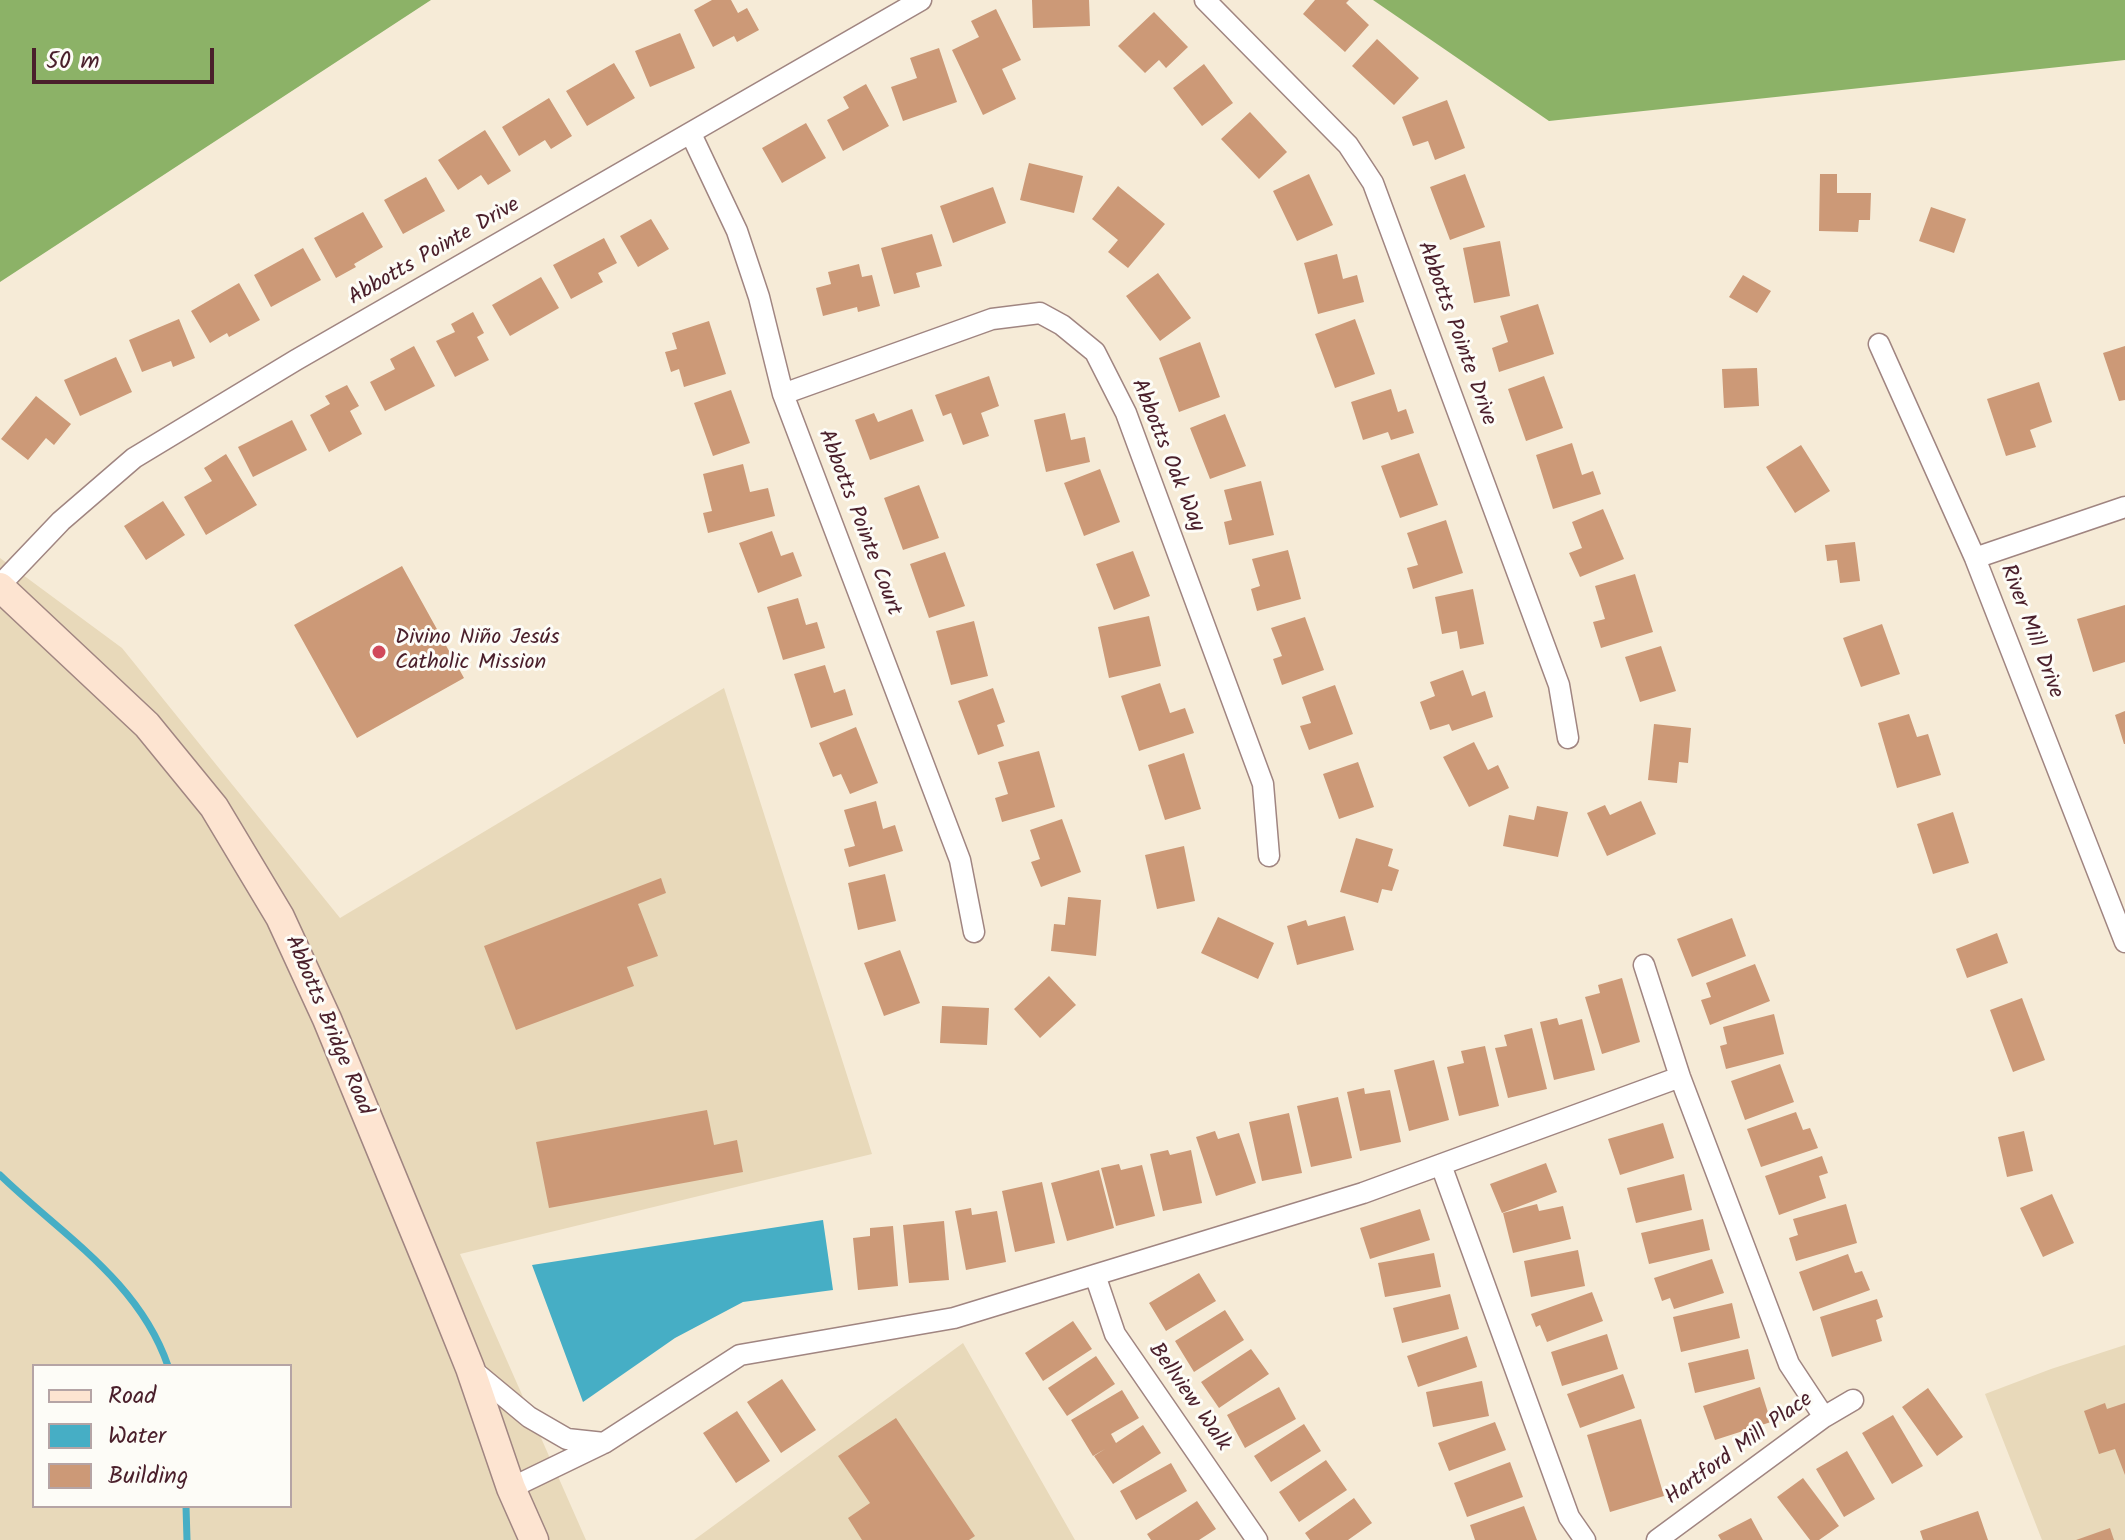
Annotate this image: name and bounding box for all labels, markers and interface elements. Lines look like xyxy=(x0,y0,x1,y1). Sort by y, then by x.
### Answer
scale bar xyxy=(36,32,218,82)
text: 50 m xyxy=(46,42,100,81)
street label: Abbotts Pointe Drive xyxy=(345,193,525,313)
street label: Abbotts Pointe Drive xyxy=(1409,238,1501,430)
street label: Abbotts Oak Way xyxy=(1123,376,1209,536)
street label: Abbotts Pointe Court xyxy=(810,426,906,620)
street label: River Mill Drive xyxy=(1992,561,2068,703)
place label: Divino Niño Jesús Catholic Mission xyxy=(395,626,560,678)
marker: Divino Niño Jesús Catholic Mission xyxy=(370,643,388,661)
street label: Abbotts Bridge Road xyxy=(277,932,377,1120)
street label: Bellview Walk xyxy=(1141,1339,1235,1457)
legend xyxy=(32,1364,292,1508)
text: Road xyxy=(108,1377,156,1416)
street label: Hartford Mill Place xyxy=(1661,1388,1819,1512)
text: Water xyxy=(108,1417,166,1456)
text: Building xyxy=(108,1457,188,1496)

